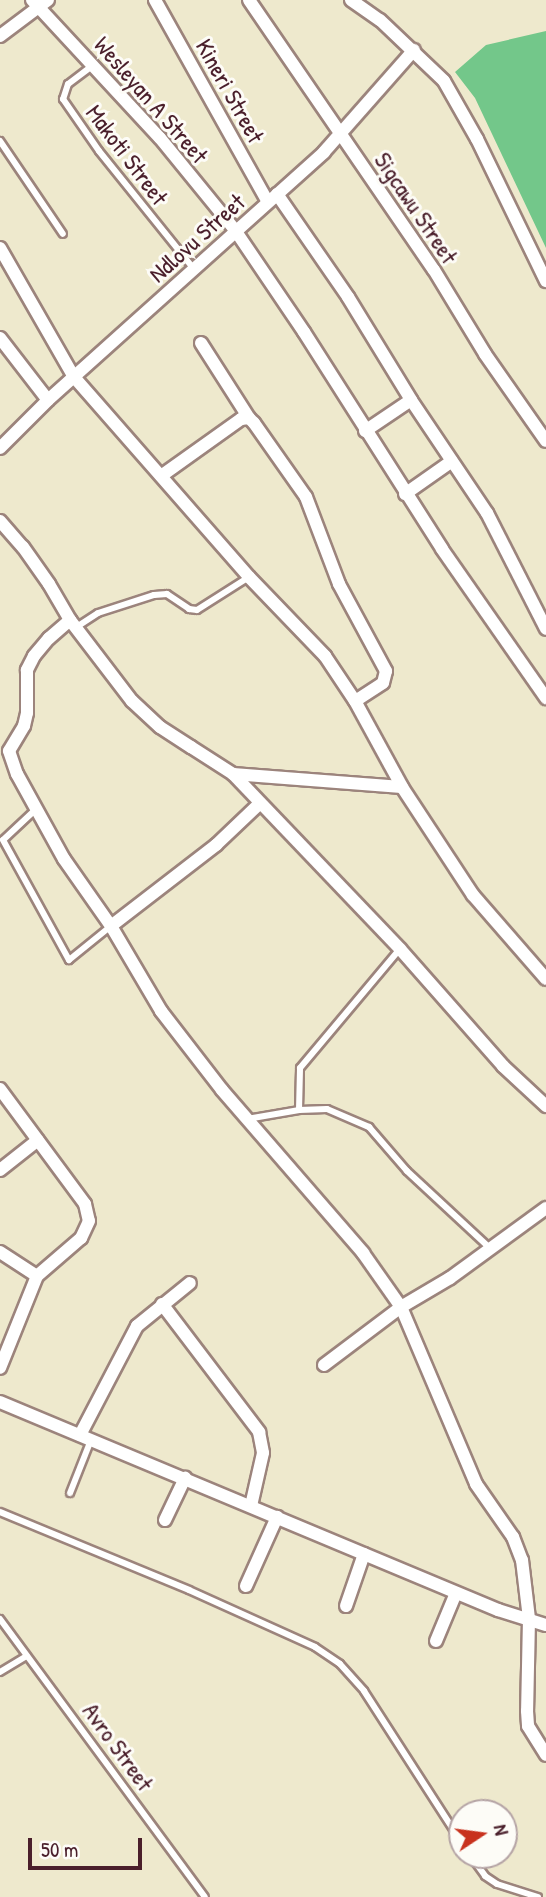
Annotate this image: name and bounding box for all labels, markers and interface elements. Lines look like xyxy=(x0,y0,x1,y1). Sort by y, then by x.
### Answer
street label: Wesleyan A Street xyxy=(88,31,214,169)
street label: Kineri Street xyxy=(190,34,270,148)
street label: Makoti Street xyxy=(80,99,174,211)
street label: Sigcawu Street xyxy=(368,147,464,269)
street label: Ndlovu Street xyxy=(143,188,251,288)
street label: Avro Street xyxy=(76,1697,160,1797)
north arrow xyxy=(448,1799,518,1869)
text: N xyxy=(488,1822,515,1838)
scale bar xyxy=(32,1824,145,1868)
text: 50 m xyxy=(41,1835,78,1864)

